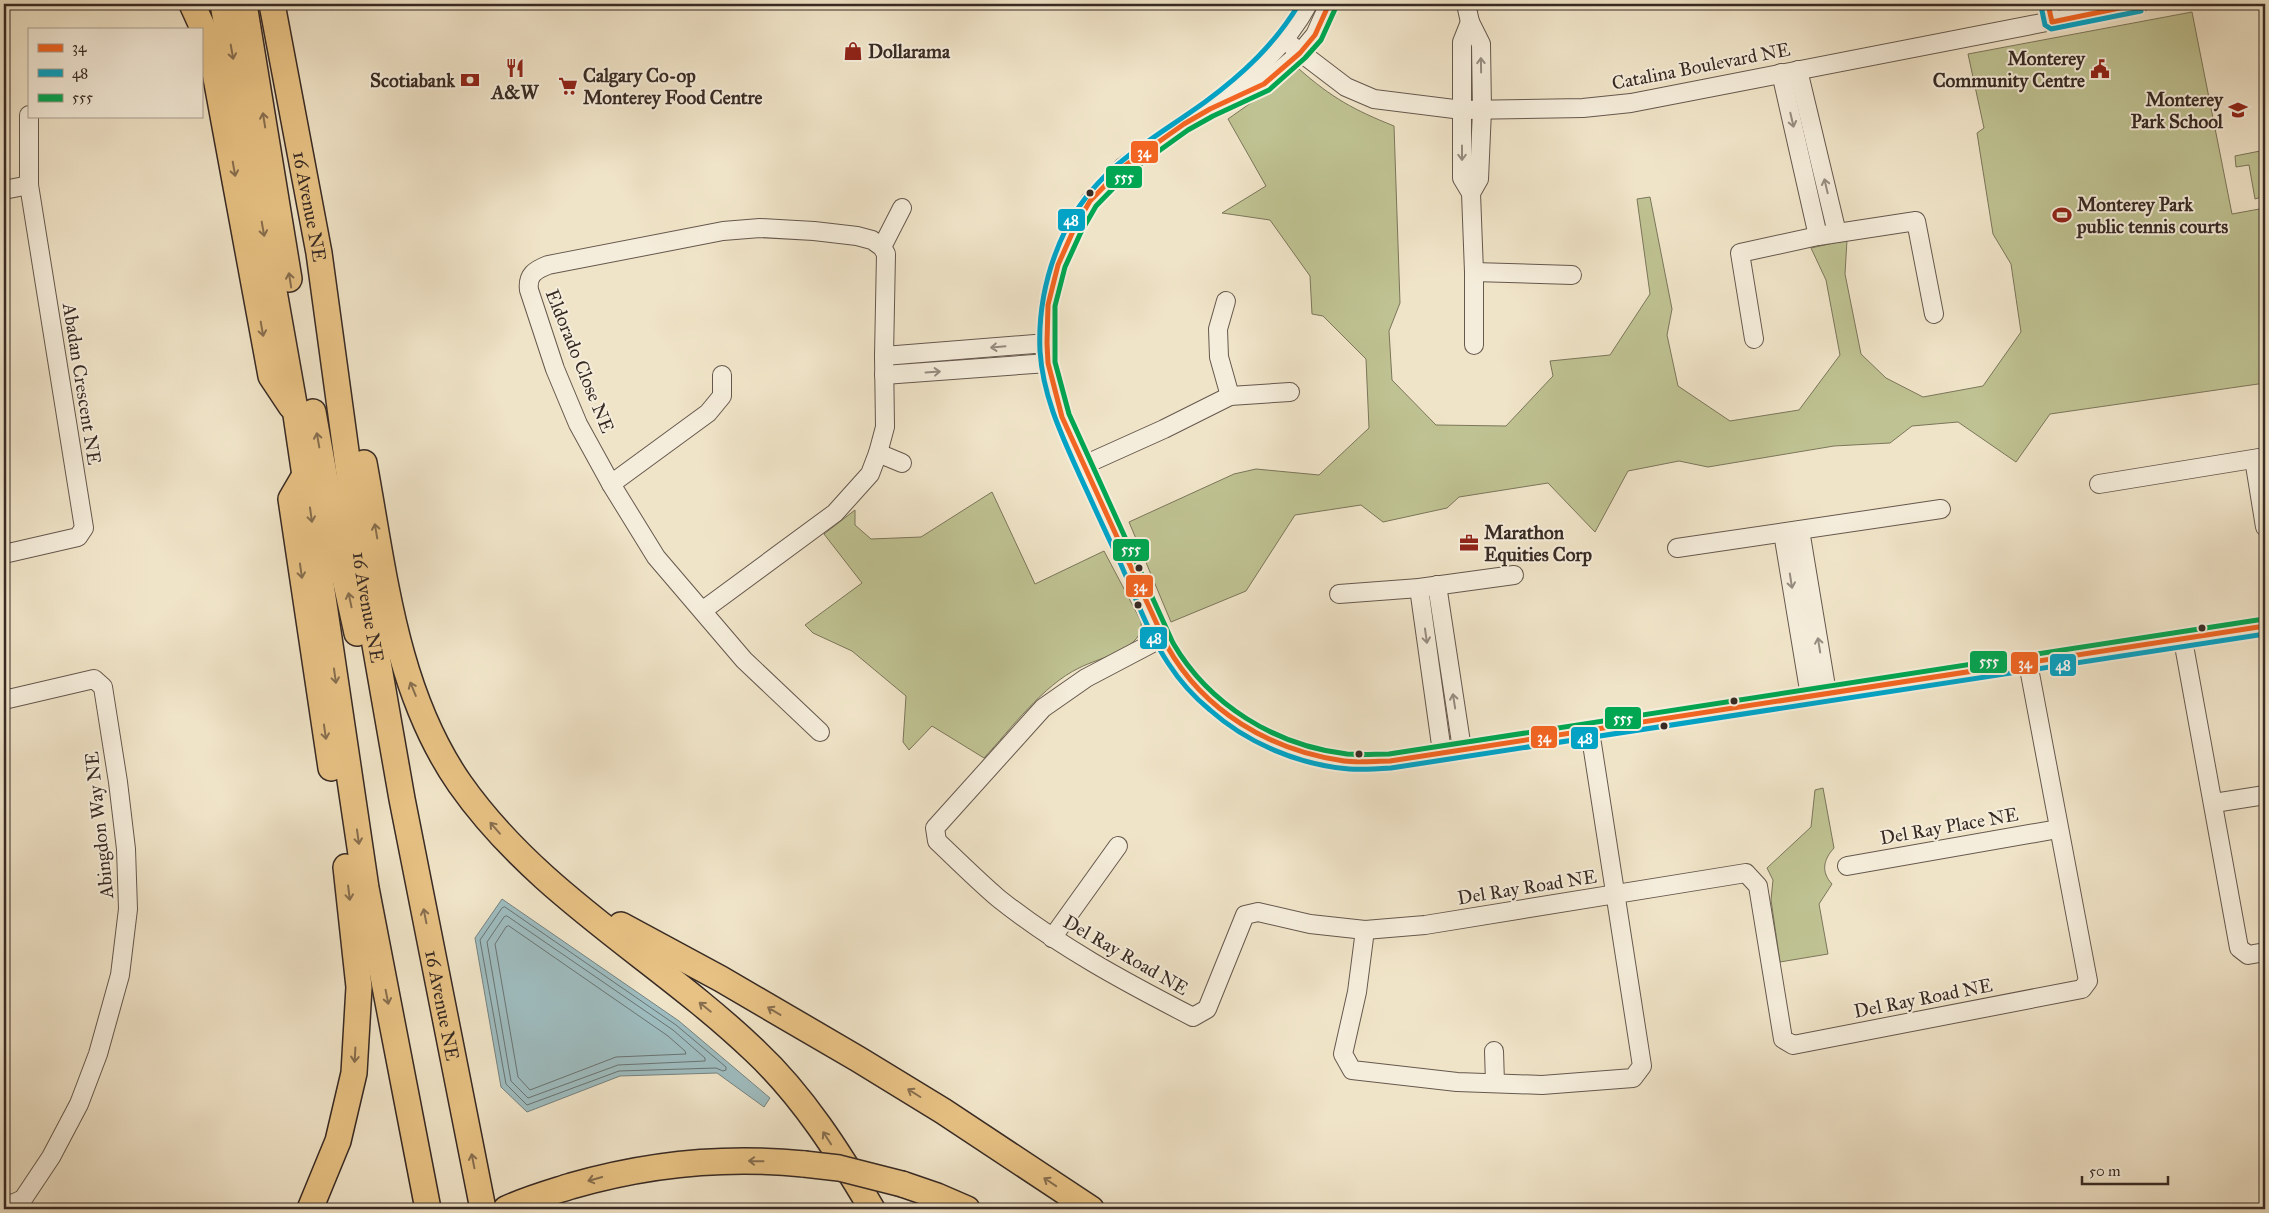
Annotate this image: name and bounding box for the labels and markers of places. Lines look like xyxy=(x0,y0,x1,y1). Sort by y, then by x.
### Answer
shop icon: Dollarama xyxy=(842,40,864,62)
place label: Dollarama xyxy=(868,40,951,63)
place label: Monterey Community Centre xyxy=(1933,47,2086,93)
restaurant icon: A&W xyxy=(504,57,526,79)
public building icon: Monterey Community Centre xyxy=(2089,58,2111,80)
place label: Calgary Co-op Monterey Food Centre xyxy=(583,64,763,110)
place label: Scotiabank xyxy=(370,69,456,92)
bank icon: Scotiabank xyxy=(459,69,481,91)
supermarket icon: Calgary Co-op Monterey Food Centre xyxy=(557,75,579,97)
place label: A&W xyxy=(490,81,539,104)
place label: Monterey Park School xyxy=(2131,88,2224,133)
school or university icon: Monterey Park School xyxy=(2227,99,2249,121)
unlabelled marker xyxy=(1085,188,1095,198)
place label: Monterey Park public tennis courts xyxy=(2076,193,2228,239)
sports icon: Monterey Park public tennis courts xyxy=(2051,204,2073,226)
place label: Marathon Equities Corp xyxy=(1484,521,1592,567)
office icon: Marathon Equities Corp xyxy=(1458,532,1480,554)
unlabelled marker xyxy=(1134,563,1144,573)
unlabelled marker xyxy=(1133,600,1143,610)
unlabelled marker xyxy=(2197,623,2207,633)
unlabelled marker xyxy=(1729,696,1739,706)
unlabelled marker xyxy=(1659,721,1669,731)
unlabelled marker xyxy=(1354,749,1364,759)

